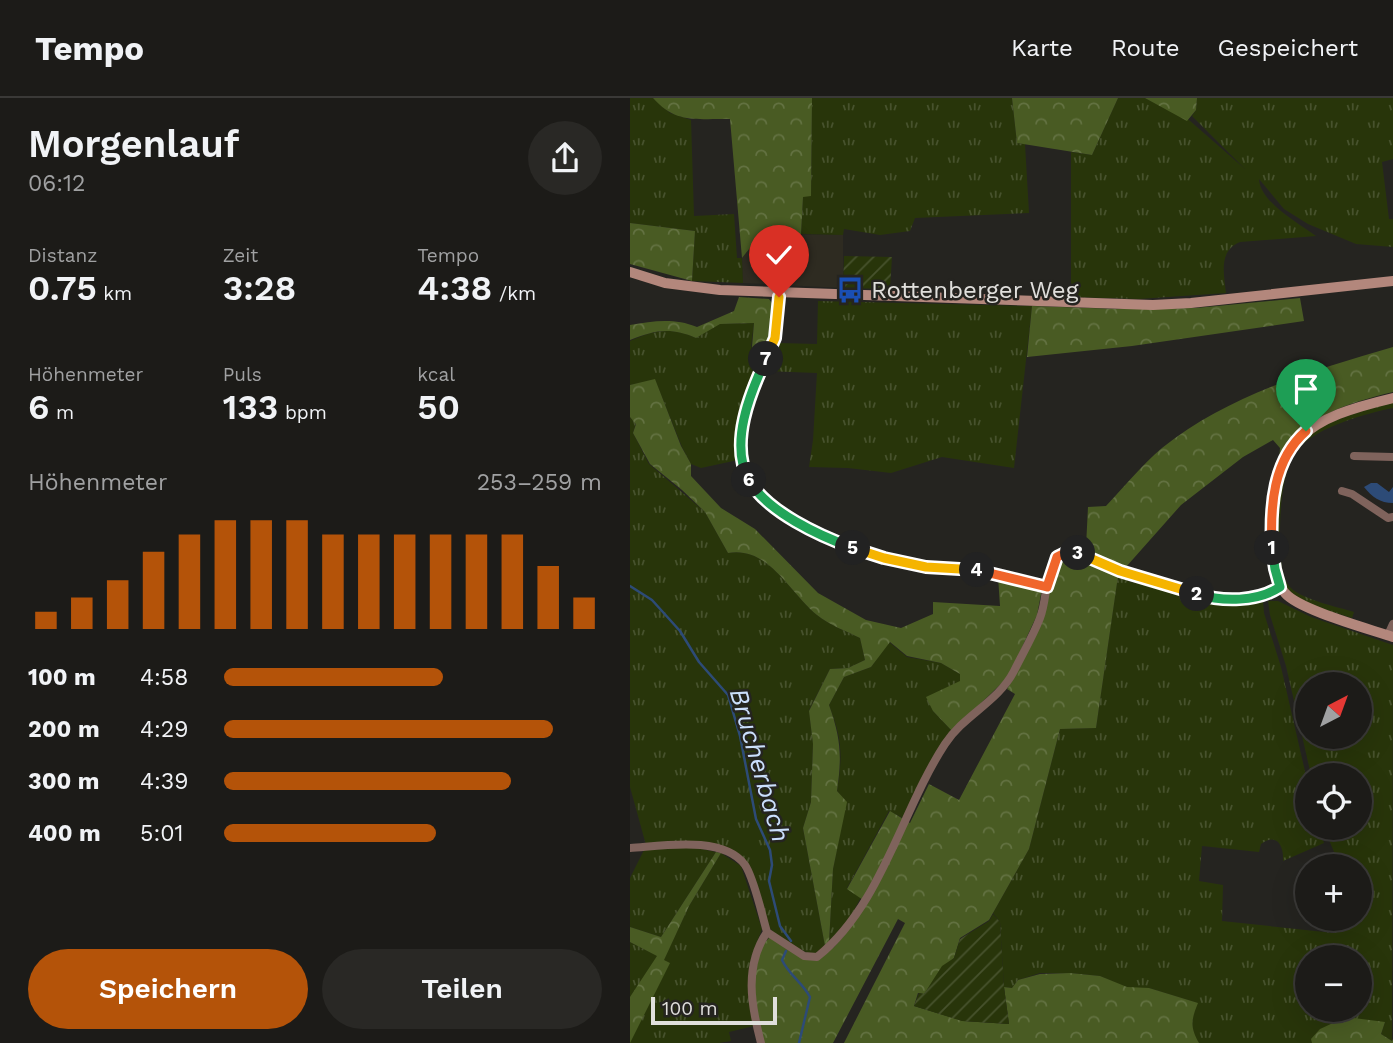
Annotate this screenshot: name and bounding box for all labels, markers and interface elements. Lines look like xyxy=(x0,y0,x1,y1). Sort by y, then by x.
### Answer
text: Tempo xyxy=(35,29,144,68)
text: Karte xyxy=(1011,34,1073,62)
text: Route xyxy=(1111,34,1180,62)
text: Gespeichert xyxy=(1218,34,1358,62)
button: share xyxy=(528,121,602,195)
text: Morgenlauf xyxy=(28,122,239,166)
text: 06:12 xyxy=(28,170,85,197)
pin xyxy=(749,225,809,297)
icon: check xyxy=(760,236,798,274)
text: Distanz xyxy=(28,244,97,267)
text: Zeit xyxy=(223,244,258,267)
text: Tempo xyxy=(417,244,479,267)
text: 0.75 xyxy=(28,267,97,309)
text: 3:28 xyxy=(223,267,296,309)
text: 4:38 xyxy=(417,267,492,309)
bus stop icon: Rottenberger Weg xyxy=(835,275,865,305)
place label: Rottenberger Weg xyxy=(871,276,1079,304)
text: km xyxy=(97,282,132,305)
text: /km xyxy=(492,282,536,305)
pin: 7 xyxy=(748,342,784,376)
text: 7 xyxy=(760,347,771,370)
pin xyxy=(1276,359,1336,431)
text: Höhenmeter xyxy=(28,363,143,386)
text: Puls xyxy=(223,363,262,386)
text: kcal xyxy=(417,363,455,386)
icon: arrive xyxy=(1287,370,1325,408)
text: 6 xyxy=(28,386,49,428)
text: 133 xyxy=(223,386,278,428)
text: 50 xyxy=(417,386,460,428)
text: m xyxy=(49,401,74,424)
text: bpm xyxy=(278,401,327,424)
pin: 6 xyxy=(732,462,766,498)
text: 6 xyxy=(743,468,754,491)
text: Höhenmeter xyxy=(28,469,167,496)
text: 253–259 m xyxy=(477,469,602,496)
pin: 5 xyxy=(836,531,871,566)
pin: 1 xyxy=(1254,531,1290,566)
text: 5 xyxy=(847,536,858,559)
pin: 3 xyxy=(1060,536,1096,570)
text: 1 xyxy=(1267,536,1276,559)
text: 3 xyxy=(1072,541,1083,564)
pin: 4 xyxy=(960,552,994,588)
text: 4 xyxy=(970,558,983,581)
pin: 2 xyxy=(1180,576,1214,612)
text: 2 xyxy=(1191,582,1202,605)
text: 100 m xyxy=(28,664,96,691)
text: 4:58 xyxy=(140,664,188,691)
north arrow xyxy=(1295,672,1372,749)
map controls xyxy=(1295,672,1372,1022)
water label: Brucherbach xyxy=(724,685,796,845)
text: 200 m xyxy=(28,716,100,743)
text: 4:29 xyxy=(140,716,188,743)
button: locate xyxy=(1295,763,1372,840)
text: 300 m xyxy=(28,768,99,795)
text: 4:39 xyxy=(140,768,188,795)
text: 400 m xyxy=(28,820,101,847)
text: 5:01 xyxy=(140,820,183,847)
button: + xyxy=(1295,854,1372,931)
button: − xyxy=(1295,945,1372,1022)
button: Speichern xyxy=(28,949,308,1029)
button: Teilen xyxy=(322,949,602,1029)
scale bar xyxy=(651,994,777,1026)
text: 100 m xyxy=(662,997,718,1020)

